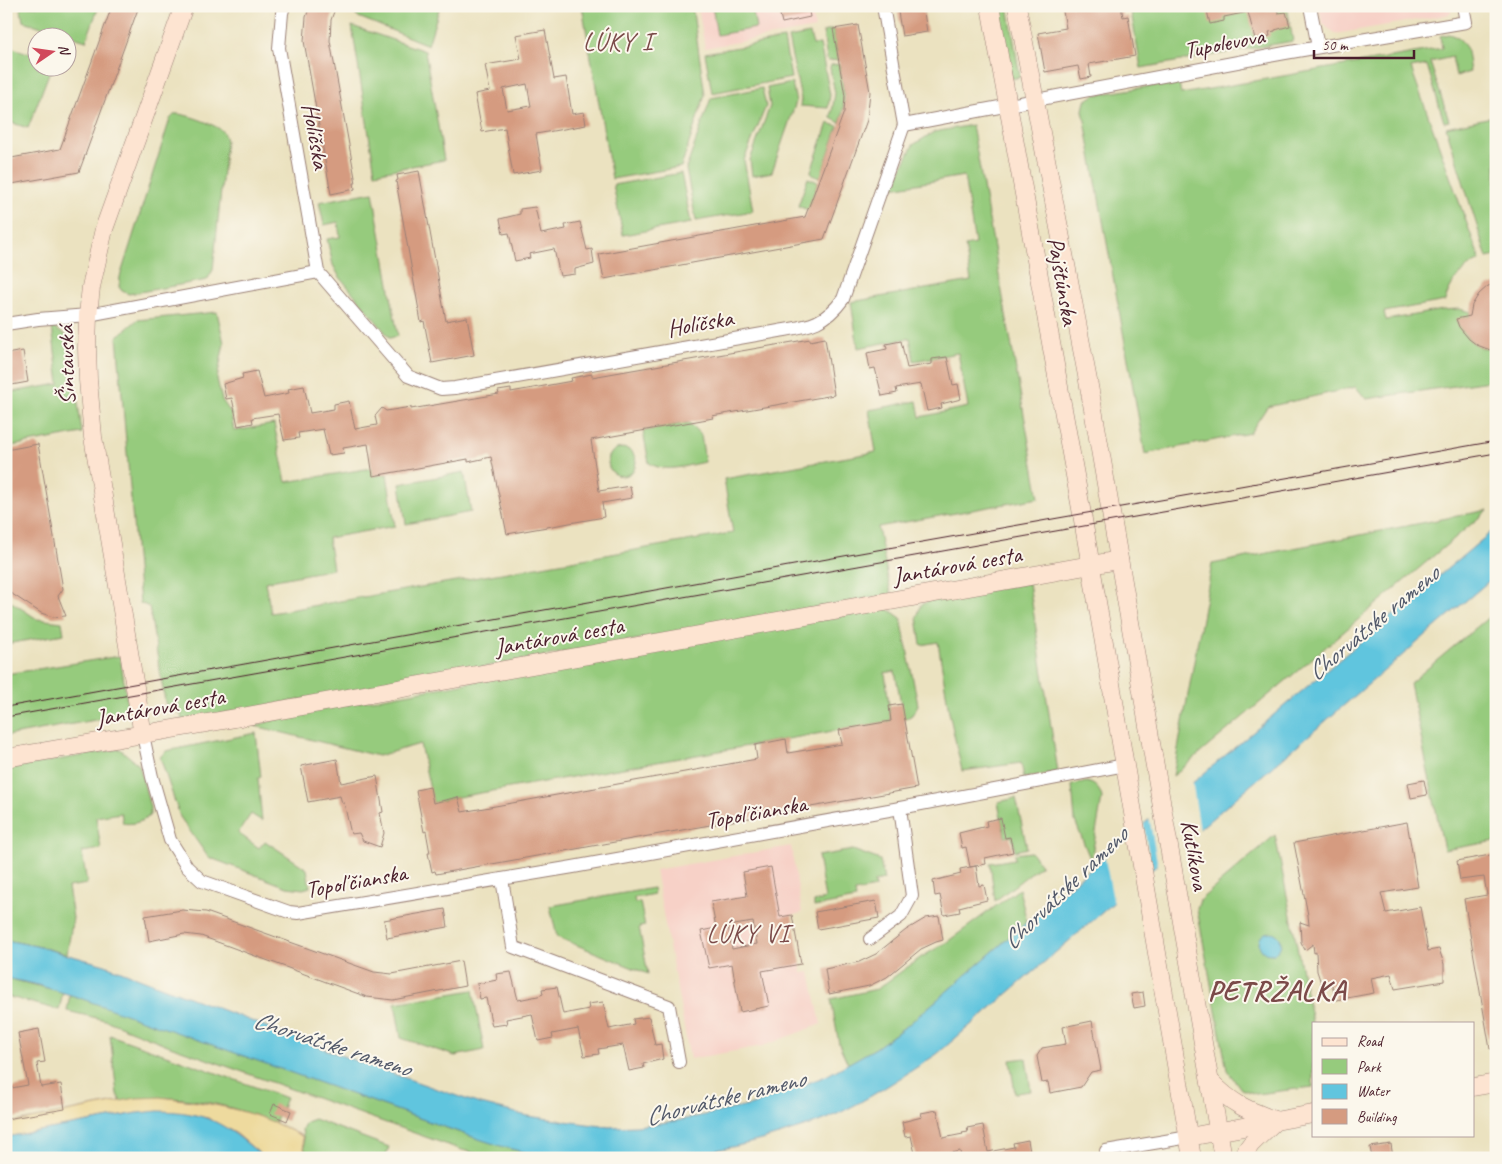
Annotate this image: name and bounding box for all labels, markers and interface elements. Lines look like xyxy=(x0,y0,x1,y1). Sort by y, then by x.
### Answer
street label: Tupolevova xyxy=(1181,20,1268,65)
district label: LÚKY I xyxy=(583,26,658,58)
north arrow xyxy=(28,28,78,78)
scale bar xyxy=(1314,28,1414,60)
text: 50 m xyxy=(1322,36,1349,55)
text: N xyxy=(55,43,74,58)
street label: Holíčska xyxy=(295,101,337,173)
street label: Pajštúnska xyxy=(1041,235,1086,329)
street label: Holíčska xyxy=(665,302,737,344)
street label: Šintavská xyxy=(50,322,82,405)
street label: Jantárová cesta xyxy=(889,539,1025,591)
water label: Chorvátske rameno xyxy=(1300,556,1448,688)
street label: Jantárová cesta xyxy=(491,610,627,662)
street label: Jantárová cesta xyxy=(92,681,228,733)
street label: Topoľčianska xyxy=(703,788,811,836)
street label: Kutlíkova xyxy=(1174,817,1216,894)
water label: Chorvátske rameno xyxy=(995,818,1137,956)
street label: Topoľčianska xyxy=(303,857,411,905)
district label: LÚKY VI xyxy=(706,918,795,950)
district label: PETRŽALKA xyxy=(1208,972,1347,1009)
water label: Chorvátske rameno xyxy=(250,1004,417,1085)
legend xyxy=(1312,1022,1474,1136)
text: Road xyxy=(1357,1032,1384,1051)
text: Park xyxy=(1357,1058,1382,1077)
water label: Chorvátske rameno xyxy=(642,1062,811,1133)
text: Water xyxy=(1357,1082,1391,1101)
text: Building xyxy=(1357,1108,1397,1127)

